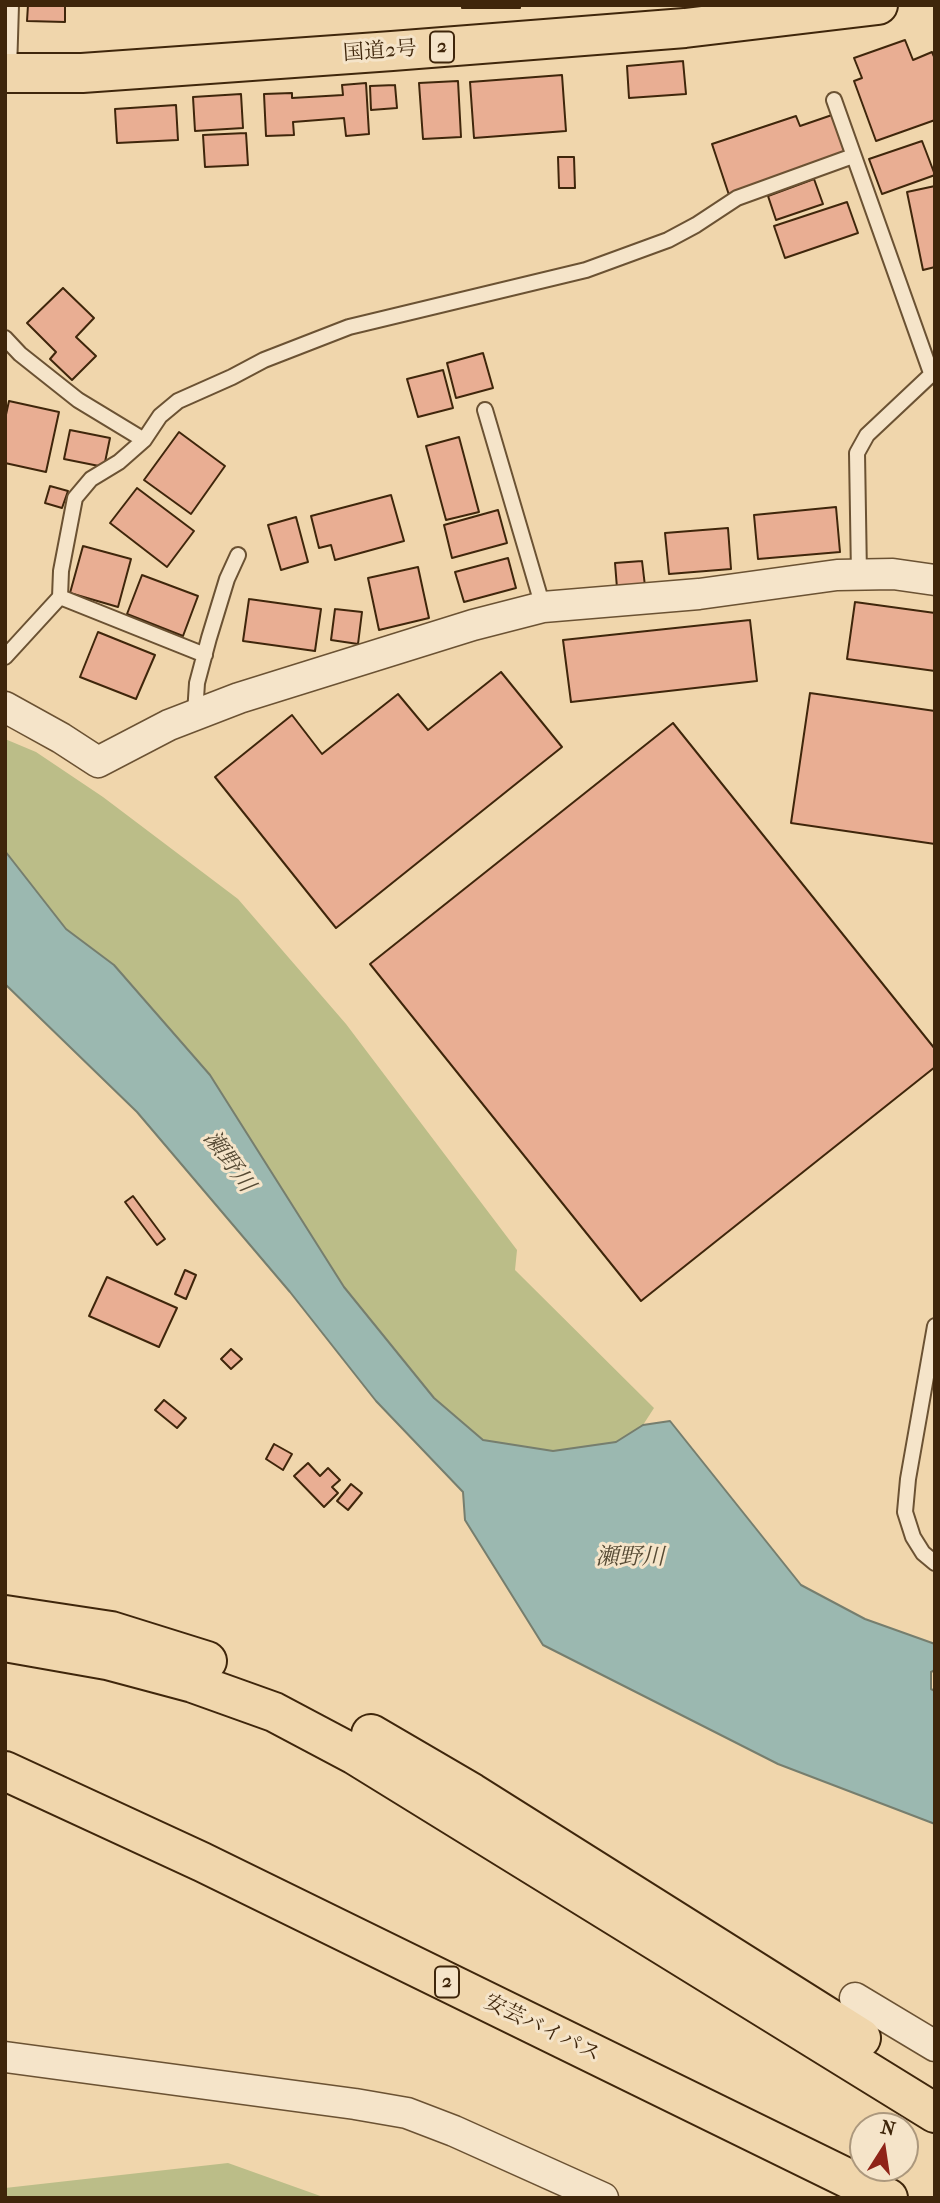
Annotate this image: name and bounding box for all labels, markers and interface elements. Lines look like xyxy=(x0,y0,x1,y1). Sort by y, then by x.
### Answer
road number: 2 xyxy=(430,32,454,62)
street label: 国道2号 xyxy=(342,37,418,67)
water label: 瀬野川 xyxy=(197,1126,259,1198)
water label: 瀬野川 xyxy=(596,1544,664,1572)
road number: 2 xyxy=(435,1966,459,1998)
street label: 安芸バイパス xyxy=(480,1990,604,2068)
north arrow xyxy=(849,2112,919,2182)
text: N xyxy=(879,2116,897,2141)

